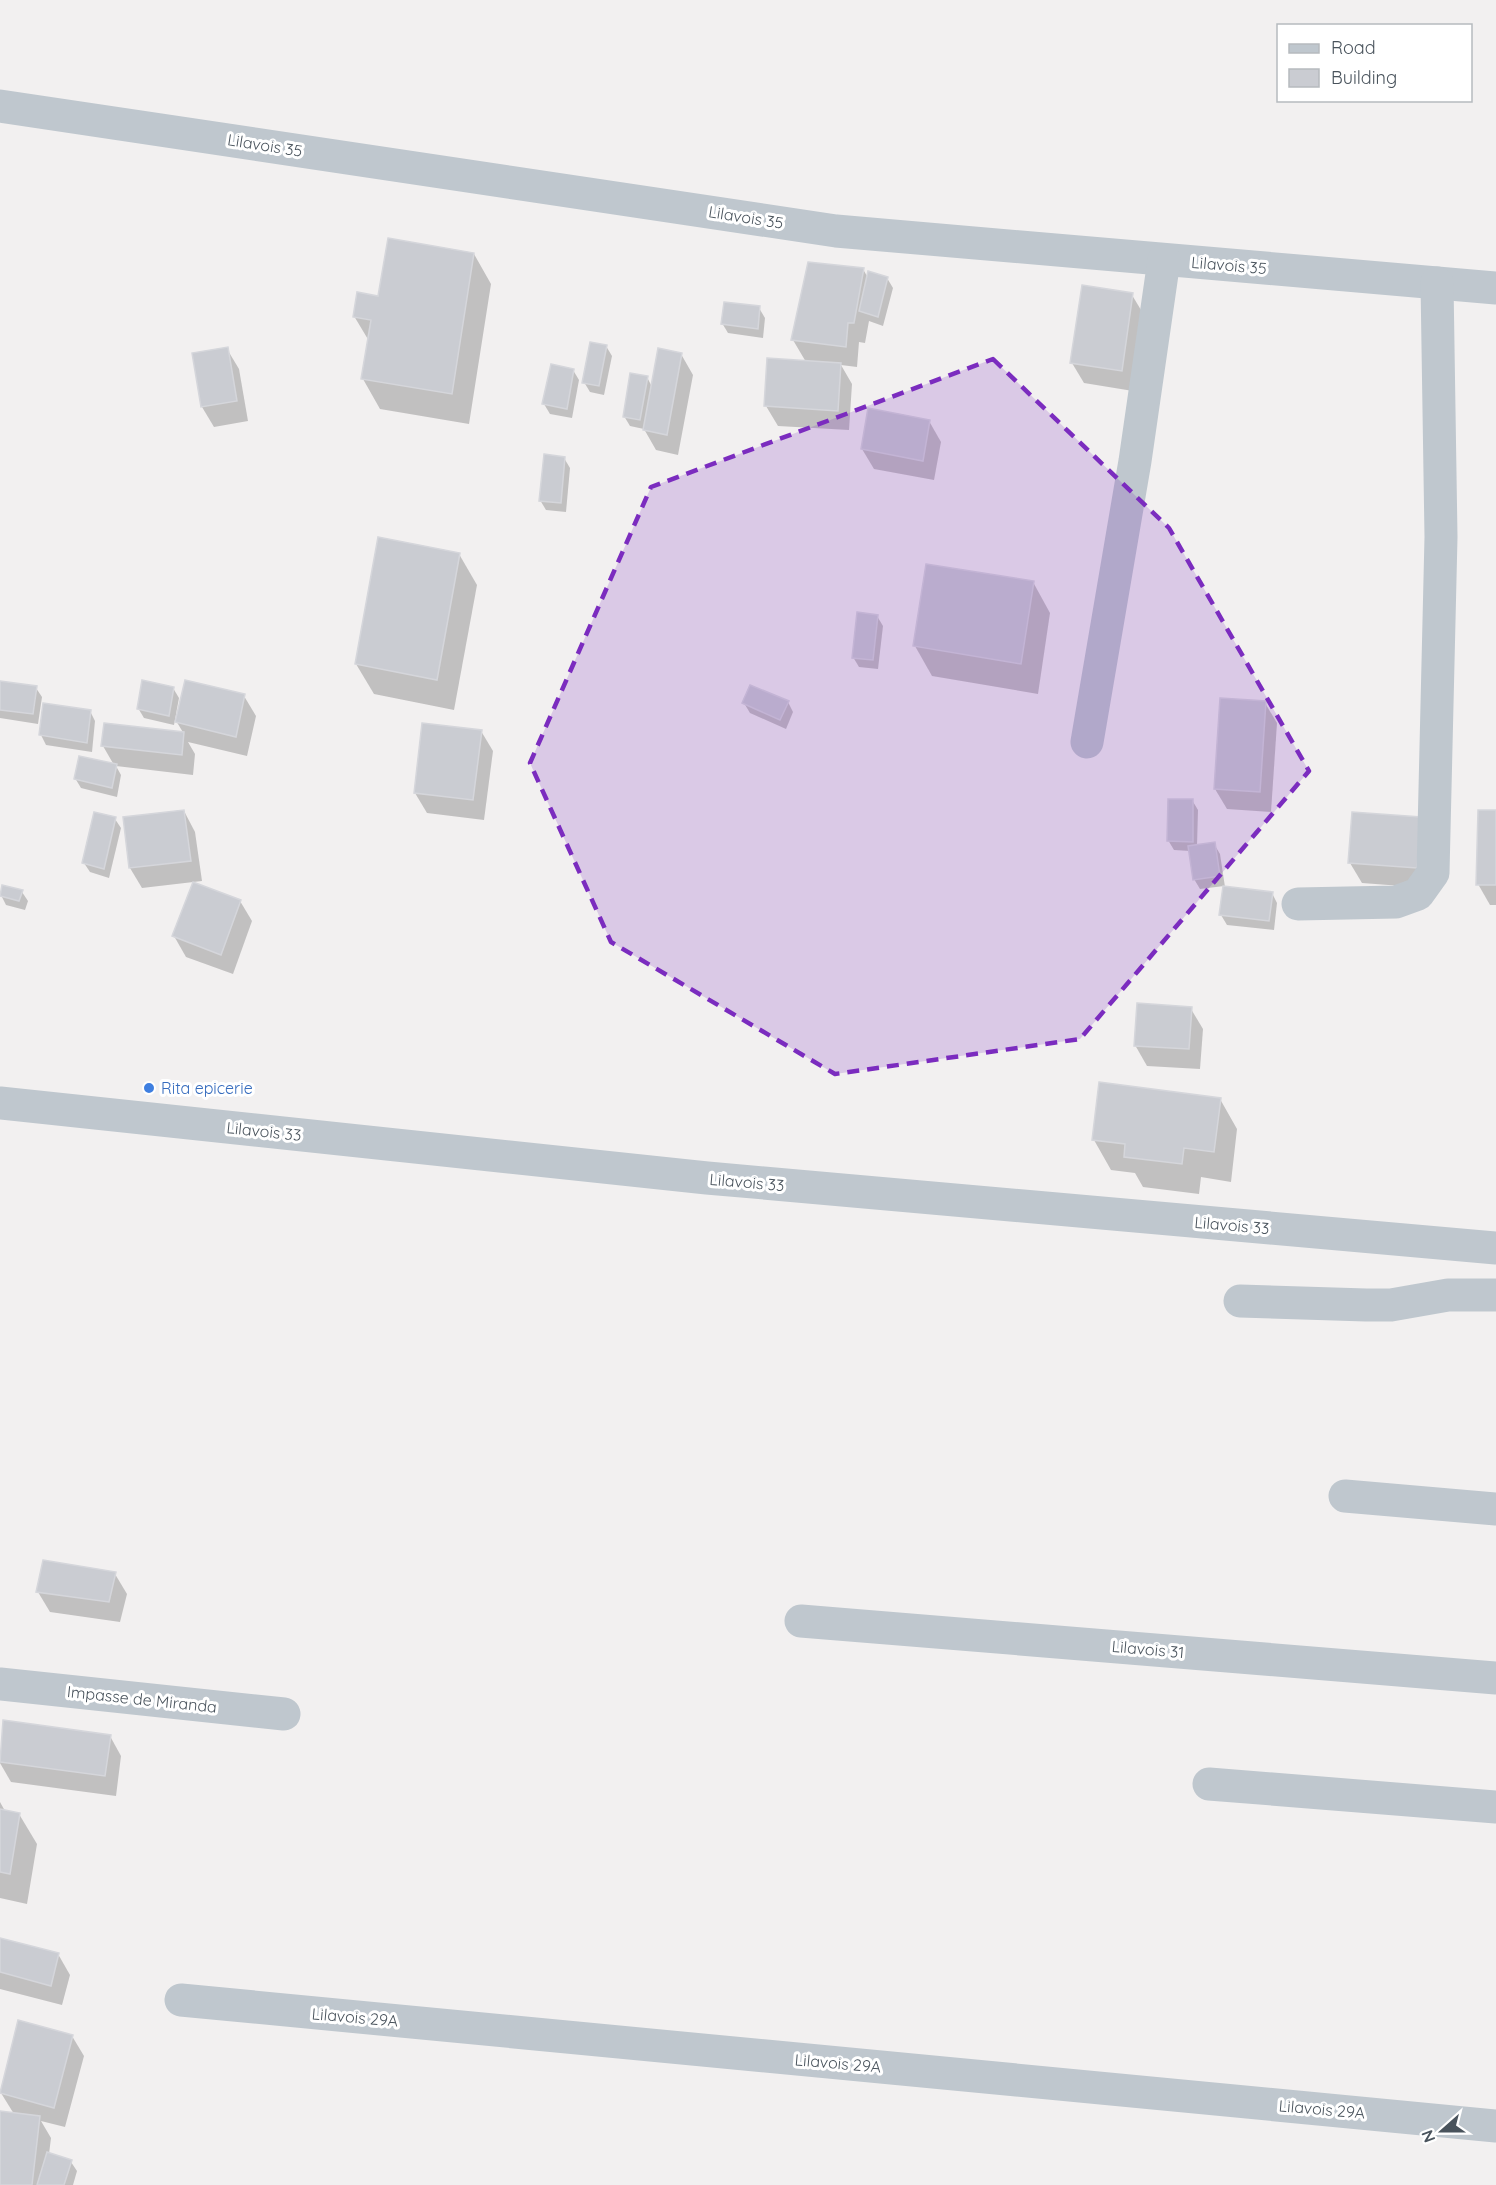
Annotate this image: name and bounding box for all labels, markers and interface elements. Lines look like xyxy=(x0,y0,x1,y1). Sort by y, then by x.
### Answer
legend xyxy=(1277,24,1472,102)
text: Road xyxy=(1331,36,1376,59)
text: Building xyxy=(1331,66,1397,89)
street label: Lilavois 35 xyxy=(226,129,304,161)
street label: Lilavois 35 xyxy=(707,201,785,233)
street label: Lilavois 35 xyxy=(1190,252,1268,278)
place label: Rita epicerie xyxy=(161,1078,253,1098)
marker: Rita epicerie xyxy=(142,1081,156,1095)
street label: Lilavois 33 xyxy=(226,1117,302,1145)
street label: Lilavois 33 xyxy=(709,1169,785,1195)
street label: Lilavois 33 xyxy=(1194,1212,1270,1238)
street label: Lilavois 31 xyxy=(1111,1636,1185,1662)
street label: Impasse de Miranda xyxy=(66,1681,218,1717)
street label: Lilavois 29A xyxy=(311,2003,399,2031)
street label: Lilavois 29A xyxy=(794,2049,882,2077)
street label: Lilavois 29A xyxy=(1278,2095,1366,2123)
north arrow xyxy=(1412,2101,1472,2161)
text: N xyxy=(1417,2127,1439,2145)

